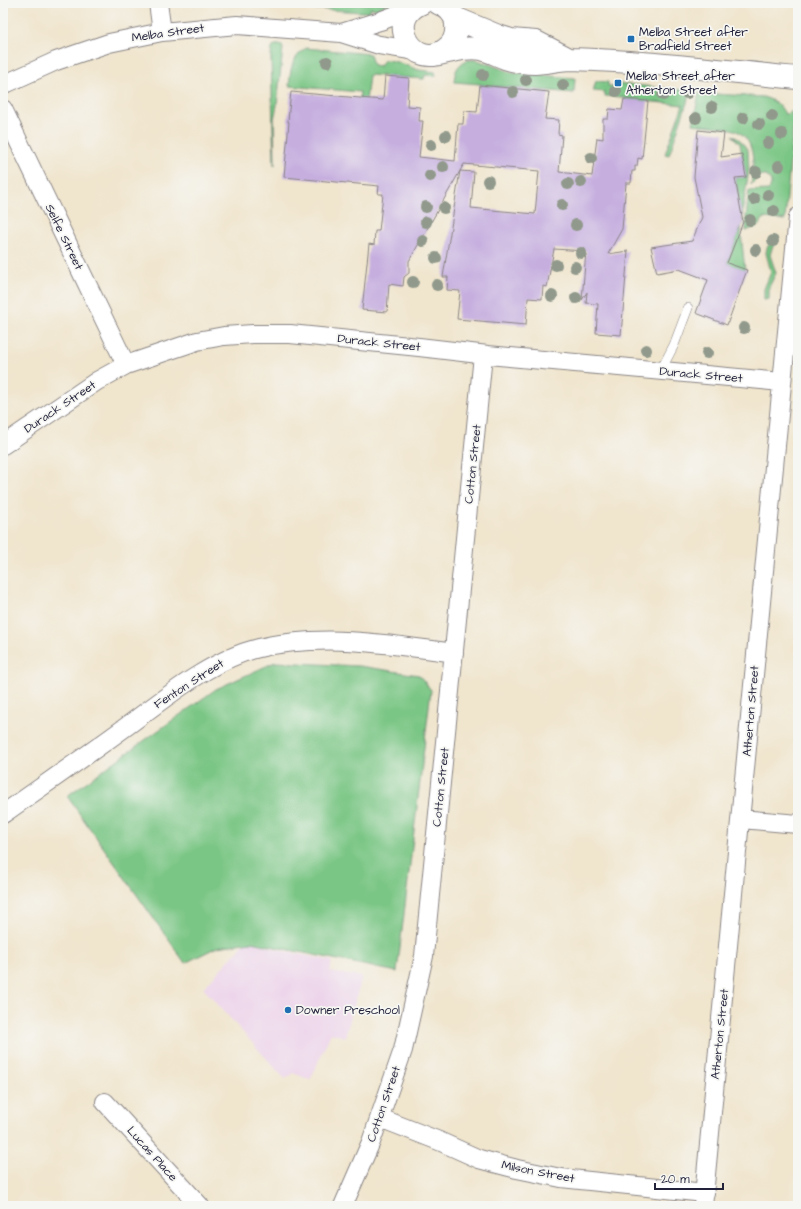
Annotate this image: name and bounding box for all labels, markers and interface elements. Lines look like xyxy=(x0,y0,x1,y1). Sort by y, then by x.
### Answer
street label: Melba Street xyxy=(131,19,205,46)
place label: Melba Street after Bradfield Street xyxy=(639,24,748,55)
marker: Melba Street after Bradfield Street xyxy=(626,34,636,44)
place label: Melba Street after Atherton Street xyxy=(626,68,735,99)
marker: Melba Street after Atherton Street xyxy=(613,78,623,88)
street label: Selfe Street xyxy=(41,201,87,273)
street label: Durack Street xyxy=(337,330,422,356)
street label: Durack Street xyxy=(659,363,743,387)
street label: Durack Street xyxy=(21,377,99,437)
street label: Cotton Street xyxy=(460,423,486,504)
street label: Fenton Street xyxy=(151,655,227,713)
street label: Atherton Street xyxy=(739,665,763,757)
street label: Cotton Street xyxy=(428,746,454,827)
street label: Atherton Street xyxy=(707,988,733,1080)
place label: Downer Preschool xyxy=(296,1002,400,1019)
marker: Downer Preschool xyxy=(283,1005,293,1015)
street label: Cotton Street xyxy=(363,1064,405,1144)
street label: Lucas Place xyxy=(123,1123,182,1186)
street label: Milson Street xyxy=(500,1157,576,1187)
scale bar xyxy=(655,1165,723,1191)
text: 20 m xyxy=(661,1171,690,1188)

